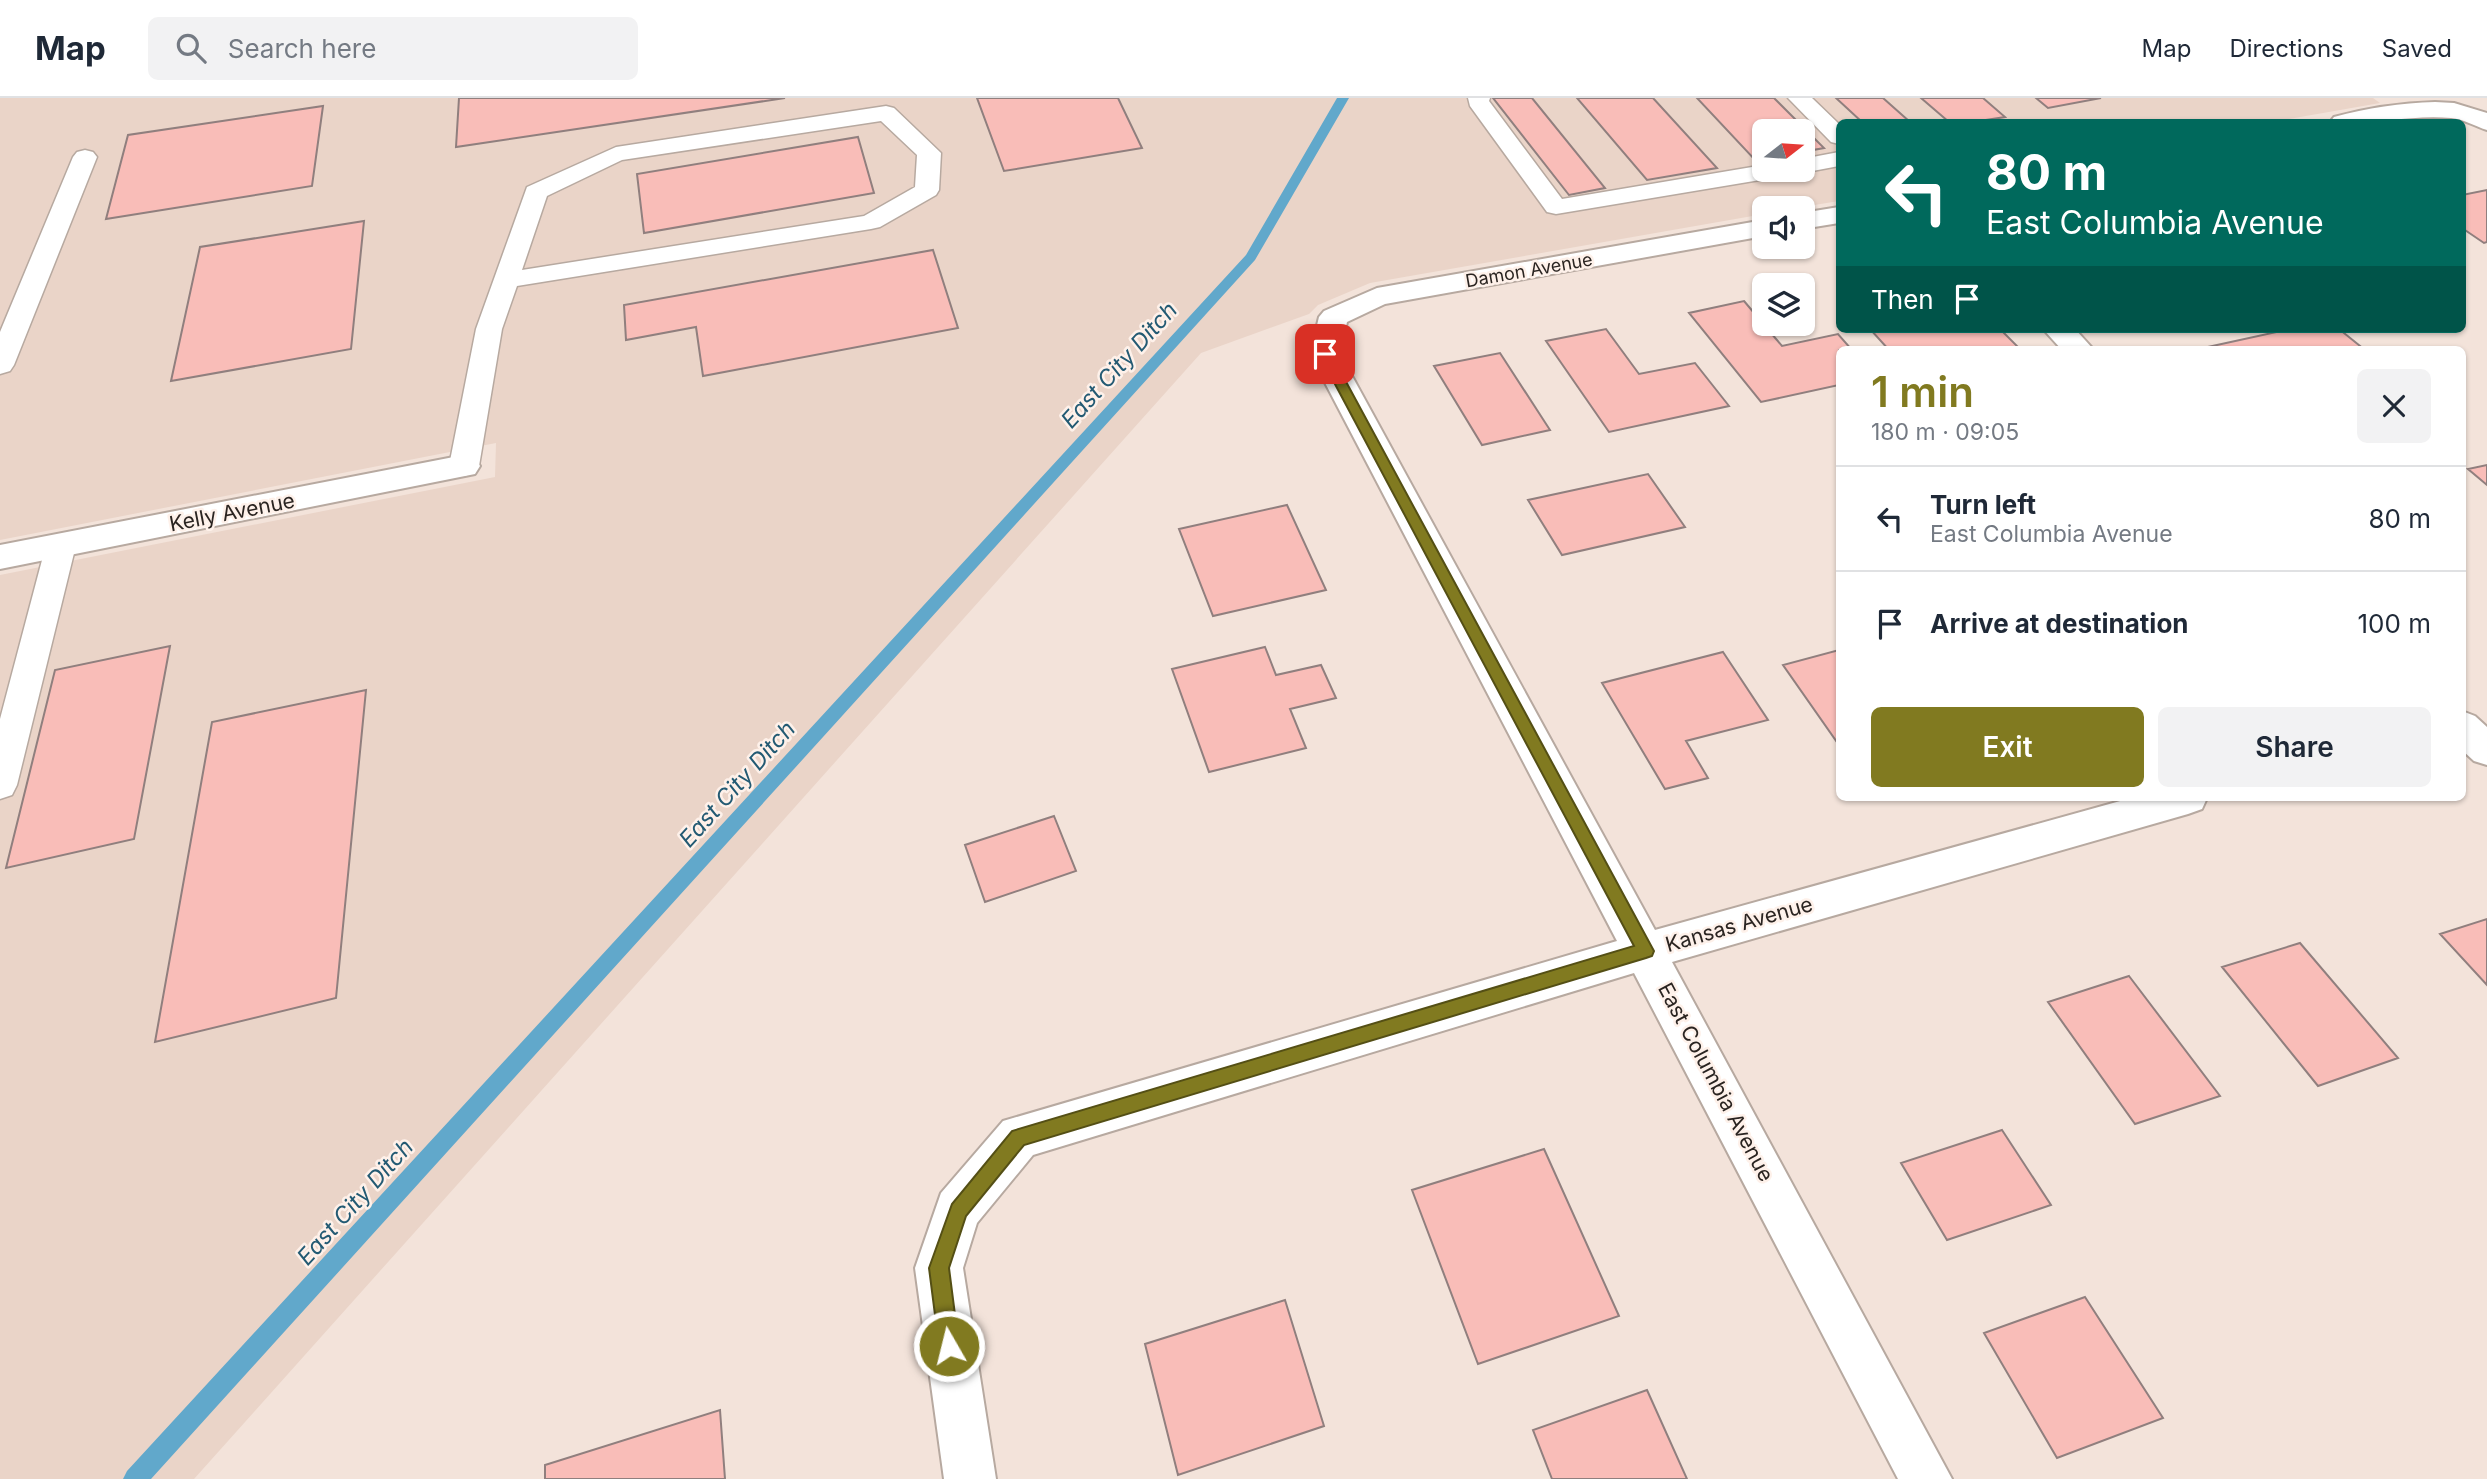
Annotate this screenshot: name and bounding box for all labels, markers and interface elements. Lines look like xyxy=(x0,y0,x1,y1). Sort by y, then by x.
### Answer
search box xyxy=(148,17,638,80)
text: Map xyxy=(35,28,106,68)
icon: search xyxy=(172,29,210,67)
text: Search here xyxy=(228,33,376,64)
text: Map xyxy=(2142,34,2191,63)
text: Directions xyxy=(2229,34,2344,63)
text: Saved xyxy=(2382,34,2452,63)
north arrow xyxy=(1752,119,1815,182)
map controls xyxy=(1752,119,1815,336)
text: 80 m xyxy=(1986,143,2107,202)
icon: left xyxy=(1871,147,1962,238)
button: sound xyxy=(1752,196,1815,259)
text: East Columbia Avenue xyxy=(1986,203,2324,242)
street label: Damon Avenue xyxy=(1464,248,1594,292)
button: layers xyxy=(1752,273,1815,336)
icon: arrive xyxy=(1948,280,1986,318)
text: Then xyxy=(1871,284,1934,315)
water label: East City Ditch xyxy=(1055,296,1183,434)
pin xyxy=(1295,324,1355,384)
icon: arrive xyxy=(1306,335,1344,373)
text: 1 min xyxy=(1871,366,1974,417)
button: close xyxy=(2357,369,2431,443)
text: 180 m · 09:05 xyxy=(1871,418,2019,446)
street label: Kelly Avenue xyxy=(167,488,297,536)
text: Turn left xyxy=(1930,489,2036,520)
icon: left xyxy=(1871,500,1909,538)
text: 80 m xyxy=(2368,503,2431,534)
text: East Columbia Avenue xyxy=(1930,520,2173,548)
icon: arrive xyxy=(1871,605,1909,643)
text: Arrive at destination xyxy=(1930,608,2189,639)
text: 100 m xyxy=(2358,608,2431,639)
button: Exit xyxy=(1871,707,2144,787)
button: Share xyxy=(2158,707,2431,787)
water label: East City Ditch xyxy=(673,715,801,853)
street label: Kansas Avenue xyxy=(1663,891,1815,957)
street label: East Columbia Avenue xyxy=(1653,978,1779,1186)
water label: East City Ditch xyxy=(291,1133,419,1271)
position arrow xyxy=(912,1309,986,1383)

